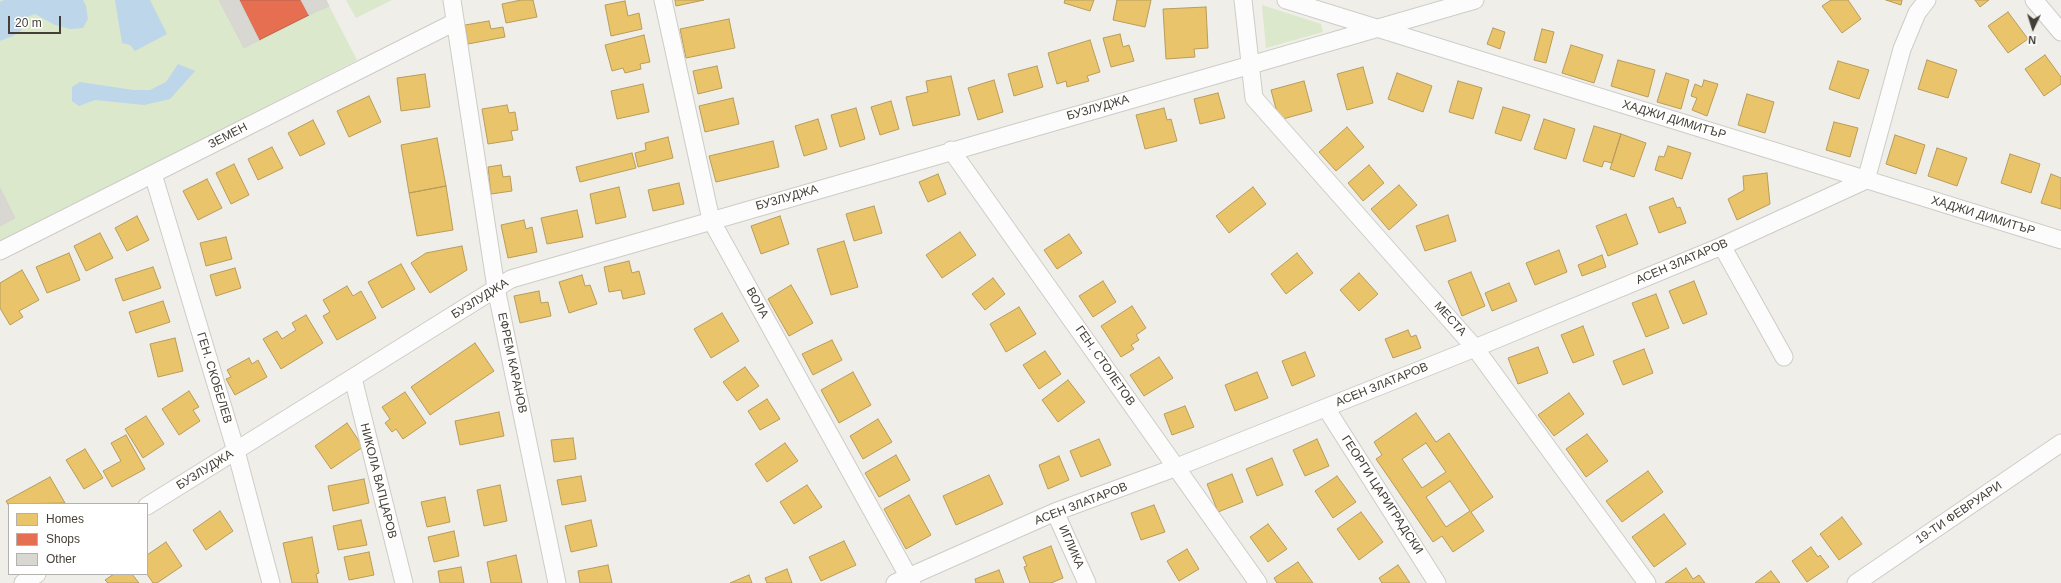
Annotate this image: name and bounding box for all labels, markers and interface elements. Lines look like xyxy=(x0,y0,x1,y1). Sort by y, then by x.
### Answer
scale bar xyxy=(10,8,63,34)
north arrow xyxy=(2013,8,2053,48)
text: 20 m xyxy=(15,16,42,30)
text: N xyxy=(2028,34,2037,46)
street label: БУЗЛУДЖА xyxy=(1065,92,1131,124)
street label: ХАДЖИ ДИМИТЪР xyxy=(1620,97,1728,143)
street label: ЗЕМЕН xyxy=(206,120,250,152)
street label: БУЗЛУДЖА xyxy=(754,182,820,214)
street label: ХАДЖИ ДИМИТЪР xyxy=(1929,193,2037,239)
street label: АСЕН ЗЛАТАРОВ xyxy=(1634,236,1730,288)
street label: БУЗЛУДЖА xyxy=(449,276,511,322)
street label: ВОЛА xyxy=(743,285,771,321)
street label: МЕСТА xyxy=(1431,299,1469,339)
street label: ЕФРЕМ КАРАНОВ xyxy=(494,311,530,415)
street label: ГЕН. СТОЛЕТОВ xyxy=(1072,323,1138,409)
street label: ГЕН. СКОБЕЛЕВ xyxy=(193,331,235,425)
street label: АСЕН ЗЛАТАРОВ xyxy=(1334,360,1430,410)
street label: НИКОЛА ВАПЦАРОВ xyxy=(357,422,399,540)
street label: ГЕОРГИ ЦАРИГРАДСКИ xyxy=(1338,433,1426,557)
street label: БУЗЛУДЖА xyxy=(174,447,236,493)
street label: 19-ТИ ФЕВРУАРИ xyxy=(1913,479,2005,547)
street label: АСЕН ЗЛАТАРОВ xyxy=(1032,480,1130,528)
legend xyxy=(8,503,148,575)
text: Homes xyxy=(46,512,84,526)
street label: ИГЛИКА xyxy=(1055,523,1087,571)
text: Shops xyxy=(46,532,80,546)
text: Other xyxy=(46,552,76,566)

